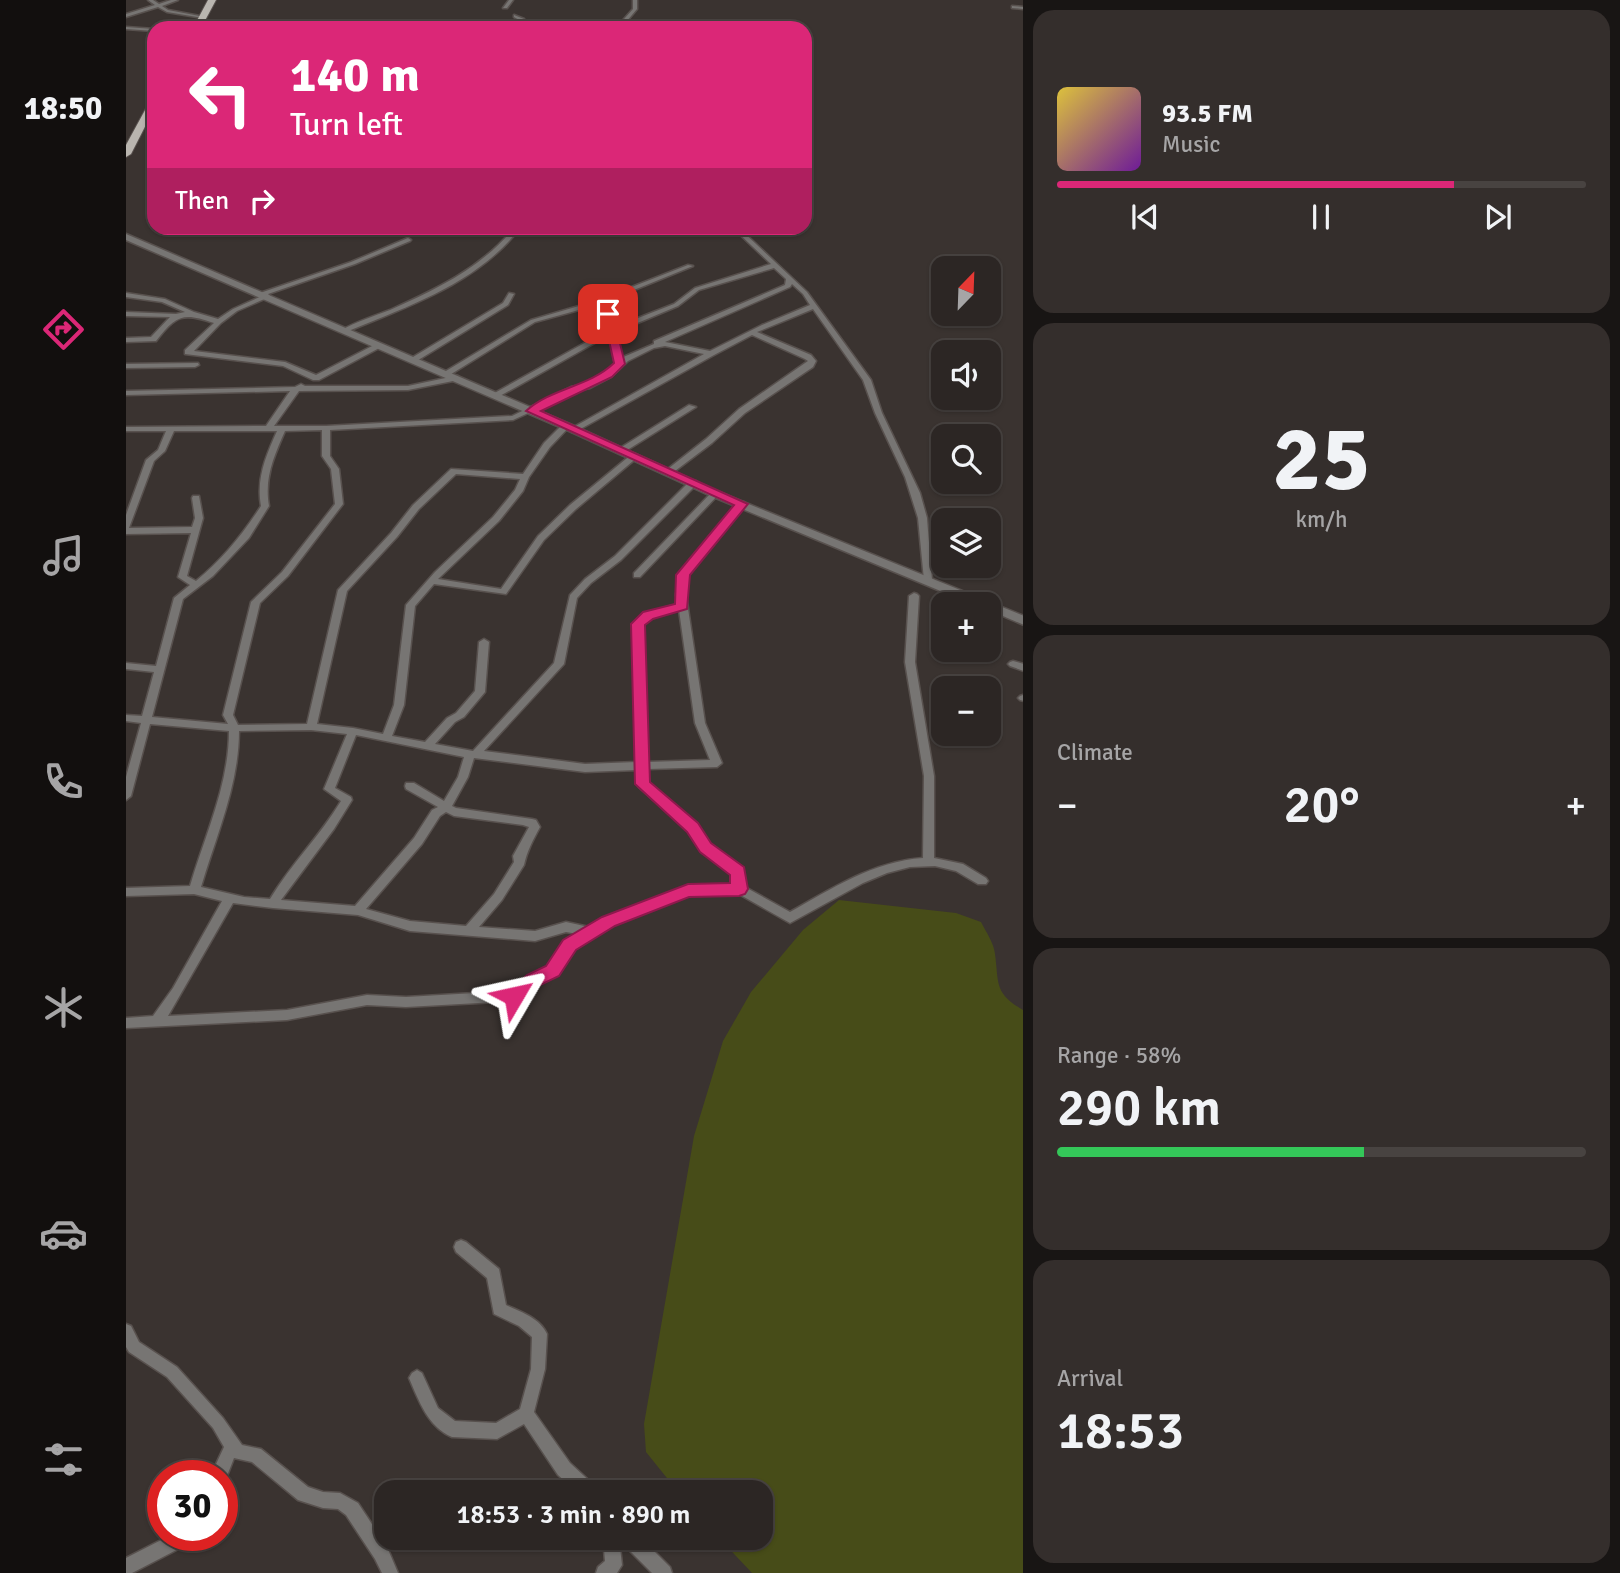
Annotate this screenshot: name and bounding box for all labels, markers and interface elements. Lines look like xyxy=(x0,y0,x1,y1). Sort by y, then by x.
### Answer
text: 140 m xyxy=(290,45,420,105)
icon: left xyxy=(175,49,266,140)
text: 18:50 xyxy=(24,89,102,128)
text: 93.5 FM xyxy=(1162,98,1253,130)
text: Turn left xyxy=(290,105,403,144)
text: Music xyxy=(1162,130,1220,159)
icon: right xyxy=(243,182,281,220)
text: Then xyxy=(175,185,229,217)
icon: previous xyxy=(1126,198,1164,236)
icon: pause xyxy=(1302,198,1340,236)
icon: next xyxy=(1479,198,1517,236)
north arrow xyxy=(931,256,1001,326)
map controls xyxy=(931,256,1001,746)
pin xyxy=(578,284,638,344)
icon: arrive xyxy=(589,295,627,333)
icon: directions xyxy=(39,305,88,354)
button: sound xyxy=(931,340,1001,410)
text: 25 xyxy=(1272,403,1371,516)
button: search xyxy=(931,424,1001,494)
text: km/h xyxy=(1295,505,1348,534)
button: layers xyxy=(931,508,1001,578)
icon: music xyxy=(39,531,88,580)
button: + xyxy=(931,592,1001,662)
button: − xyxy=(931,676,1001,746)
text: Climate xyxy=(1057,738,1133,767)
icon: phone xyxy=(39,757,88,806)
text: 20° xyxy=(1283,773,1360,837)
text: − xyxy=(1057,782,1078,829)
text: + xyxy=(1565,782,1586,829)
position arrow xyxy=(477,959,551,1033)
icon: climate xyxy=(39,983,88,1032)
text: Range · 58% xyxy=(1057,1041,1181,1070)
text: 290 km xyxy=(1057,1076,1221,1140)
icon: car xyxy=(39,1209,88,1258)
text: Arrival xyxy=(1057,1364,1123,1393)
text: 18:53 xyxy=(1057,1399,1184,1463)
icon: filters xyxy=(39,1435,88,1484)
speed limit sign: 30 xyxy=(147,1460,238,1551)
text: 18:53 · 3 min · 890 m xyxy=(457,1499,690,1531)

